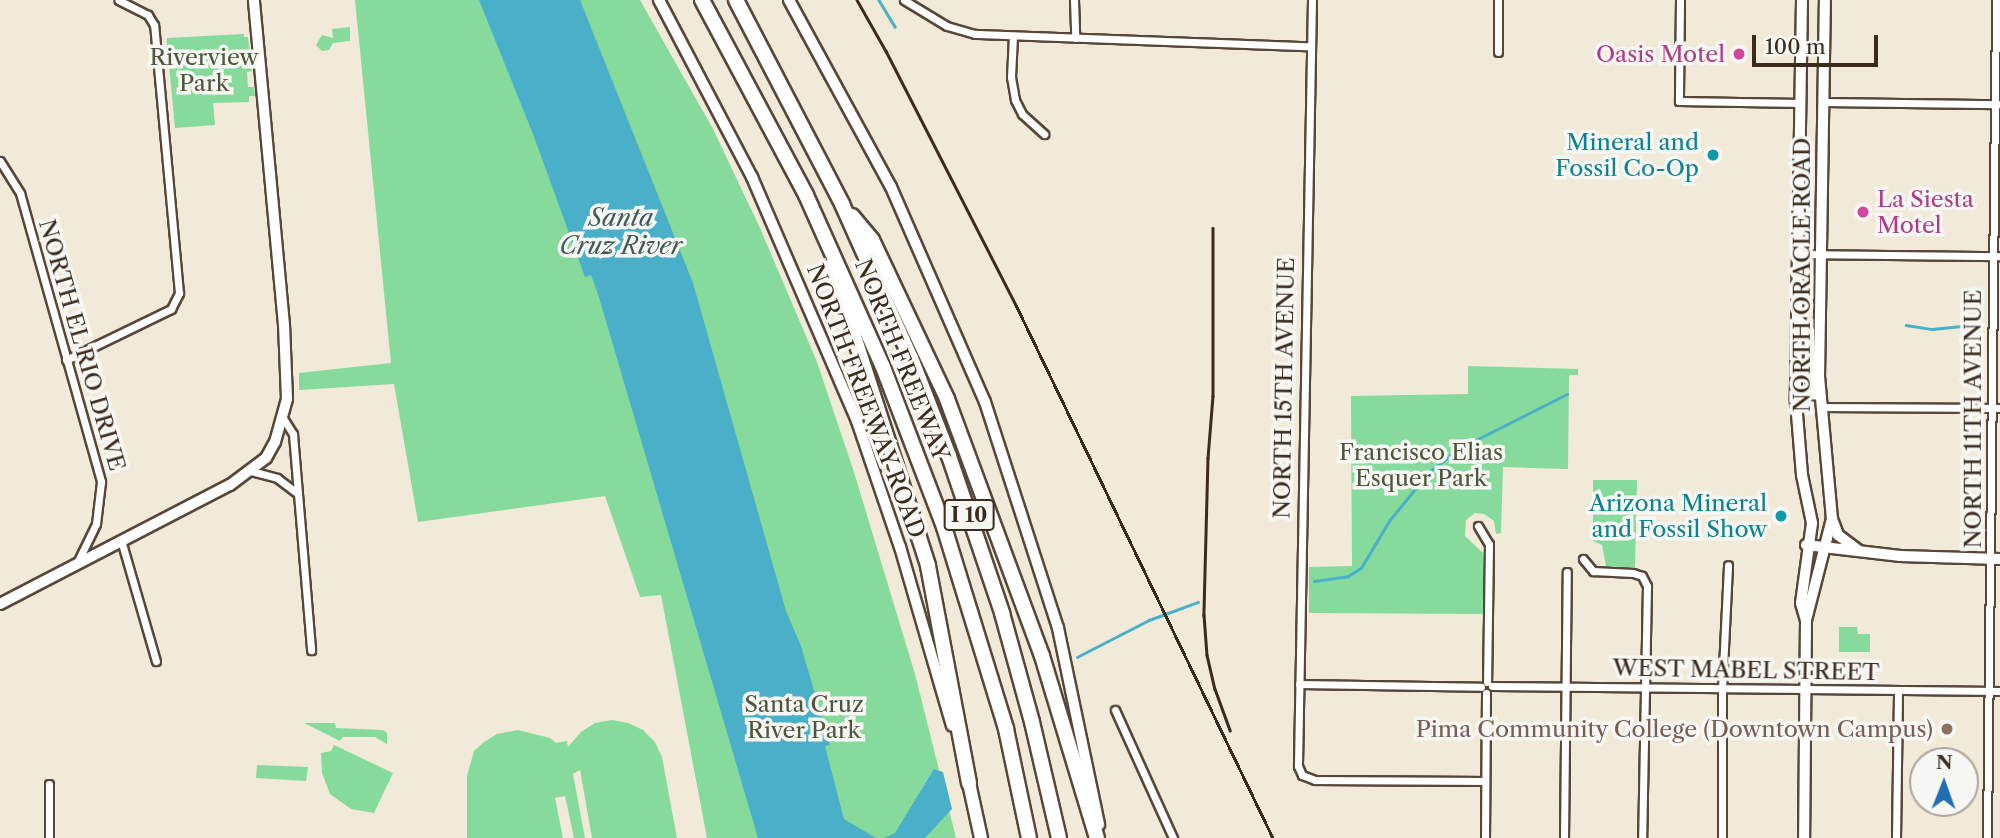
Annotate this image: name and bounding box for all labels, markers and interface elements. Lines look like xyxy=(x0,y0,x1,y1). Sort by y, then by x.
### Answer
scale bar xyxy=(1755,21,1881,65)
text: 100 m xyxy=(1765,34,1826,59)
place label: Oasis Motel xyxy=(1596,40,1725,68)
park label: Riverview Park xyxy=(150,43,258,97)
marker: Oasis Motel xyxy=(1731,46,1747,62)
place label: Mineral and Fossil Co-Op xyxy=(1555,128,1699,182)
street label: NORTH ORACLE ROAD xyxy=(1788,138,1816,412)
marker: Mineral and Fossil Co-Op xyxy=(1705,147,1721,163)
place label: La Siesta Motel xyxy=(1877,185,1974,239)
water label: Santa Cruz River xyxy=(559,204,683,260)
marker: La Siesta Motel xyxy=(1855,204,1871,220)
street label: NORTH EL RIO DRIVE xyxy=(33,216,131,474)
street label: NORTH FREEWAY xyxy=(849,255,955,465)
street label: NORTH 15TH AVENUE xyxy=(1268,257,1300,519)
street label: NORTH FREEWAY ROAD xyxy=(801,260,931,542)
street label: NORTH 11TH AVENUE xyxy=(1959,289,1987,549)
park label: Francisco Elias Esquer Park xyxy=(1339,438,1503,492)
place label: Arizona Mineral and Fossil Show xyxy=(1589,489,1767,543)
road number: I 10 xyxy=(943,498,995,532)
marker: Arizona Mineral and Fossil Show xyxy=(1773,508,1789,524)
street label: WEST MABEL STREET xyxy=(1612,654,1880,686)
park label: Santa Cruz River Park xyxy=(744,690,864,744)
place label: Pima Community College (Downtown Campus) xyxy=(1415,715,1933,743)
marker: Pima Community College (Downtown Campus) xyxy=(1939,721,1955,737)
north arrow xyxy=(1909,747,1979,817)
text: N xyxy=(1936,751,1953,774)

